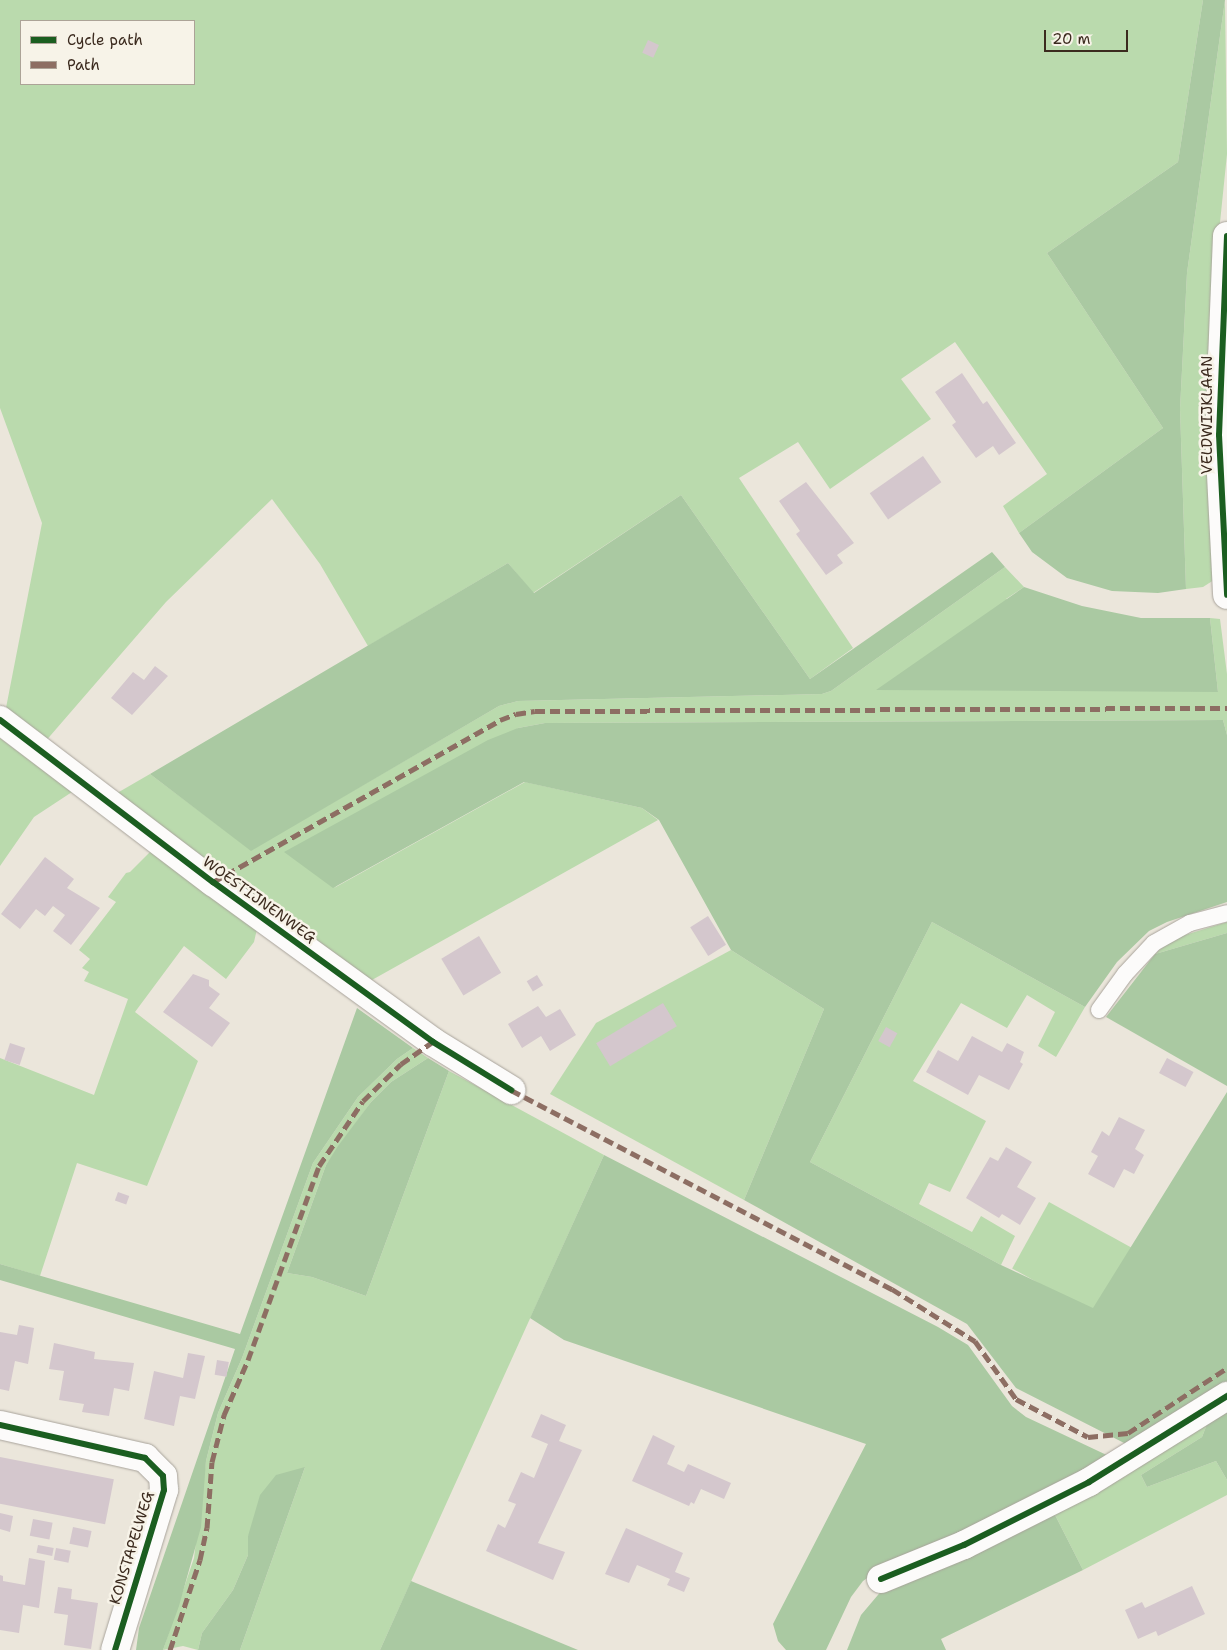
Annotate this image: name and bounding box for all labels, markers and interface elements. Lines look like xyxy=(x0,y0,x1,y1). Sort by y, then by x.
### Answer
legend xyxy=(20,20,195,85)
scale bar xyxy=(1047,20,1131,52)
text: 20 m xyxy=(1052,29,1091,49)
text: Cycle path xyxy=(67,30,143,50)
text: Path xyxy=(67,55,100,75)
street label: VELDWIJKLAAN xyxy=(1199,356,1217,474)
street label: WOESTIJNENWEG xyxy=(199,853,319,947)
street label: KONSTAPELWEG xyxy=(106,1489,158,1607)

